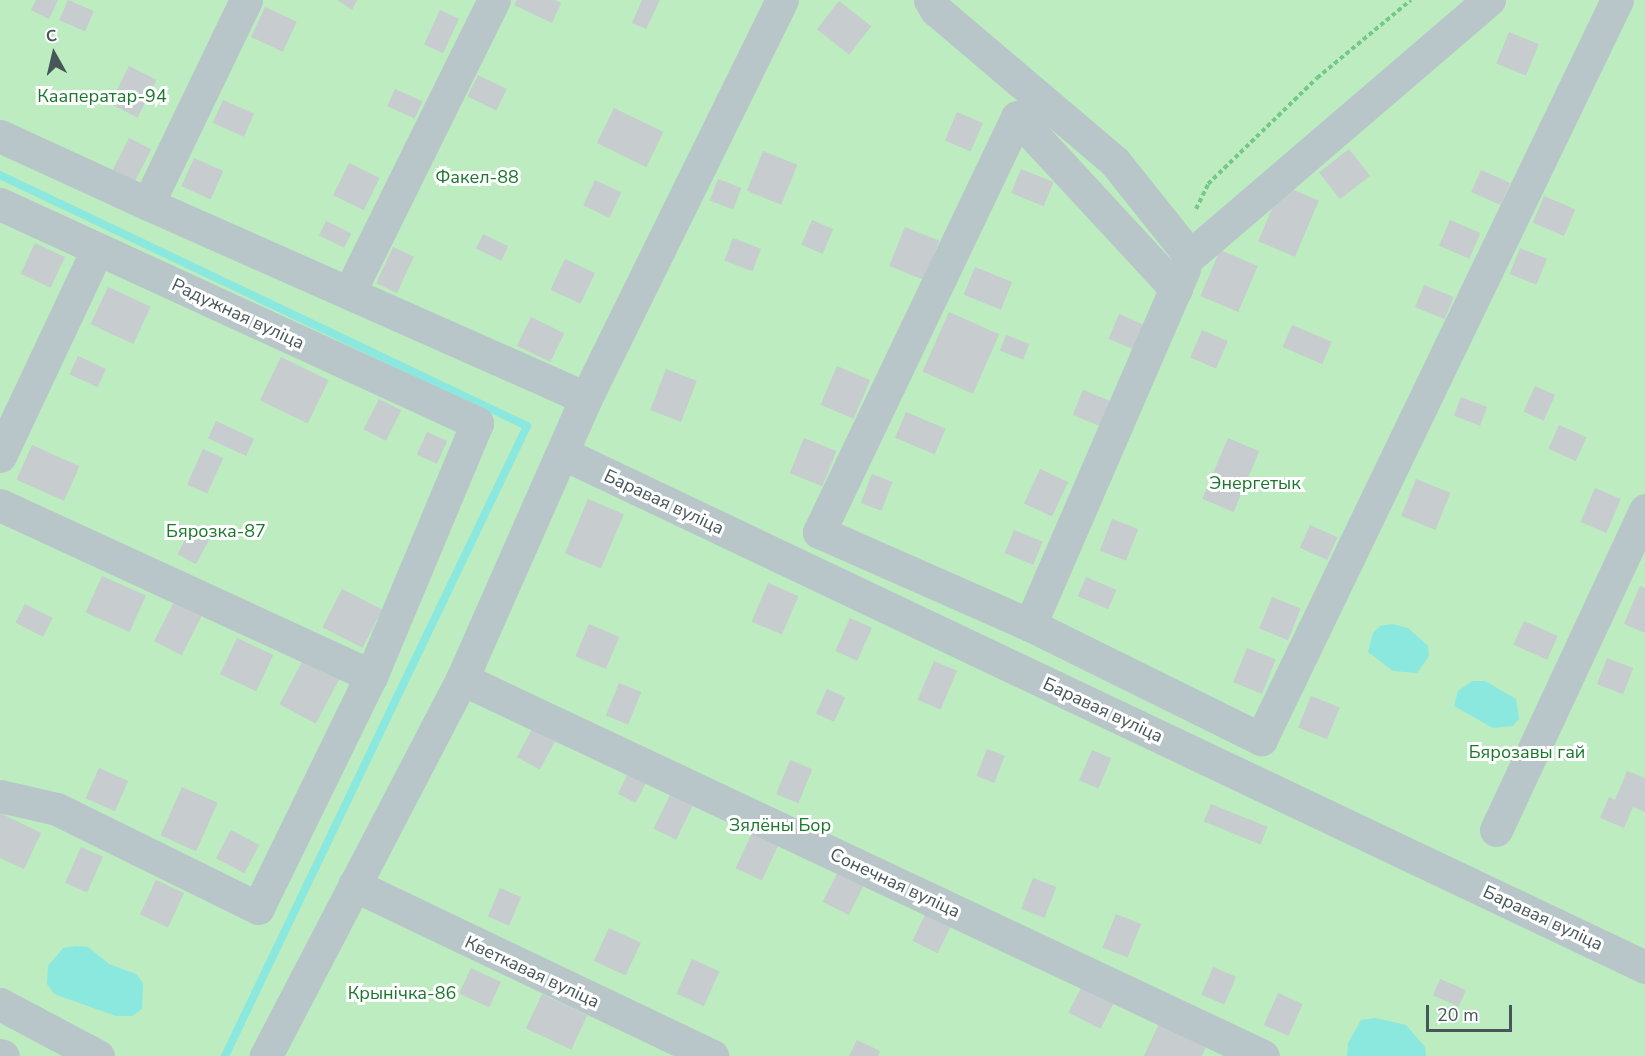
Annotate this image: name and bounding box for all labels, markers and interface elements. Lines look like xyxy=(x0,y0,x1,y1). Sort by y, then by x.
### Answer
north arrow xyxy=(24,24,84,84)
text: С xyxy=(45,25,58,48)
park label: Кааператар-94 xyxy=(37,85,167,107)
park label: Факел-88 xyxy=(435,166,519,188)
street label: Радужная вуліца xyxy=(168,274,308,354)
street label: Баравая вуліца xyxy=(601,465,727,539)
park label: Энергетык xyxy=(1209,472,1301,494)
park label: Бярозка-87 xyxy=(166,520,266,542)
street label: Баравая вуліца xyxy=(1040,673,1166,747)
park label: Бярозавы гай xyxy=(1469,741,1585,763)
park label: Зялёны Бор xyxy=(729,814,831,836)
street label: Сонечная вуліца xyxy=(827,843,963,923)
street label: Баравая вуліца xyxy=(1480,881,1606,955)
street label: Кветкавая вуліца xyxy=(461,931,603,1013)
park label: Крынічка-86 xyxy=(348,982,456,1004)
scale bar xyxy=(1429,993,1514,1031)
text: 20 m xyxy=(1437,1003,1479,1027)

